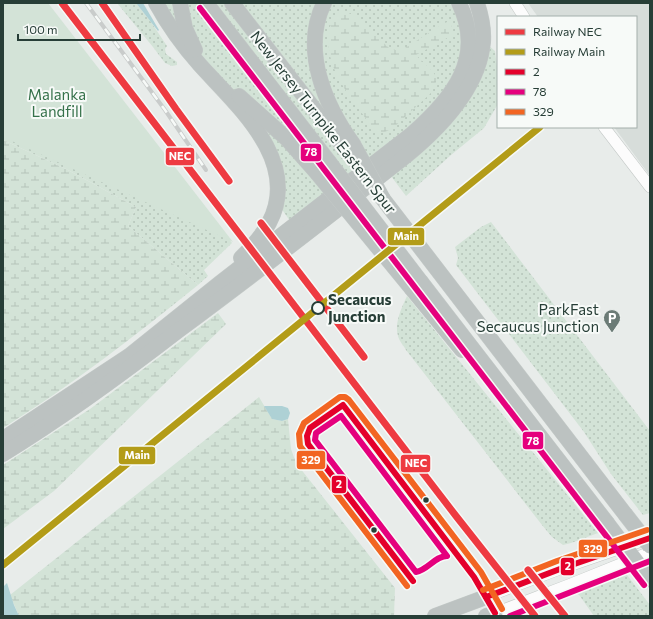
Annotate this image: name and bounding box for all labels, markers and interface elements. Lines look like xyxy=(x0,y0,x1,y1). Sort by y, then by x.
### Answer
scale bar xyxy=(18,16,140,42)
legend xyxy=(497,16,637,128)
text: 100 m xyxy=(24,22,58,36)
text: Railway NEC xyxy=(533,24,602,38)
street label: New Jersey Turnpike Eastern Spur xyxy=(247,27,401,217)
text: Railway Main xyxy=(533,44,605,58)
text: 2 xyxy=(533,64,540,78)
text: 78 xyxy=(533,84,547,98)
park label: Malanka Landfill xyxy=(28,85,86,120)
text: 329 xyxy=(533,104,554,118)
line badge: 78 xyxy=(300,143,322,162)
text: 78 xyxy=(305,145,318,158)
line badge: NEC xyxy=(165,147,195,166)
text: NEC xyxy=(169,149,192,162)
line badge: Main xyxy=(387,227,425,246)
text: Main xyxy=(393,229,419,242)
place label: Secaucus Junction xyxy=(328,290,391,325)
place label: ParkFast Secaucus Junction xyxy=(477,300,599,335)
marker: Secaucus Junction xyxy=(311,301,325,315)
parking icon: ParkFast Secaucus Junction xyxy=(602,308,622,333)
line badge: 78 xyxy=(522,431,544,450)
text: 78 xyxy=(527,434,540,447)
line badge: Main xyxy=(118,446,156,465)
text: Main xyxy=(124,448,150,461)
line badge: 329 xyxy=(296,450,326,470)
text: 329 xyxy=(301,453,321,466)
line badge: NEC xyxy=(400,454,431,473)
text: NEC xyxy=(405,456,428,469)
line badge: 2 xyxy=(331,475,347,494)
text: 2 xyxy=(336,477,342,490)
unlabelled marker xyxy=(421,495,431,505)
unlabelled marker xyxy=(369,525,379,535)
line badge: 329 xyxy=(578,539,608,558)
text: 329 xyxy=(583,542,603,555)
line badge: 2 xyxy=(560,557,575,576)
text: 2 xyxy=(565,559,571,572)

